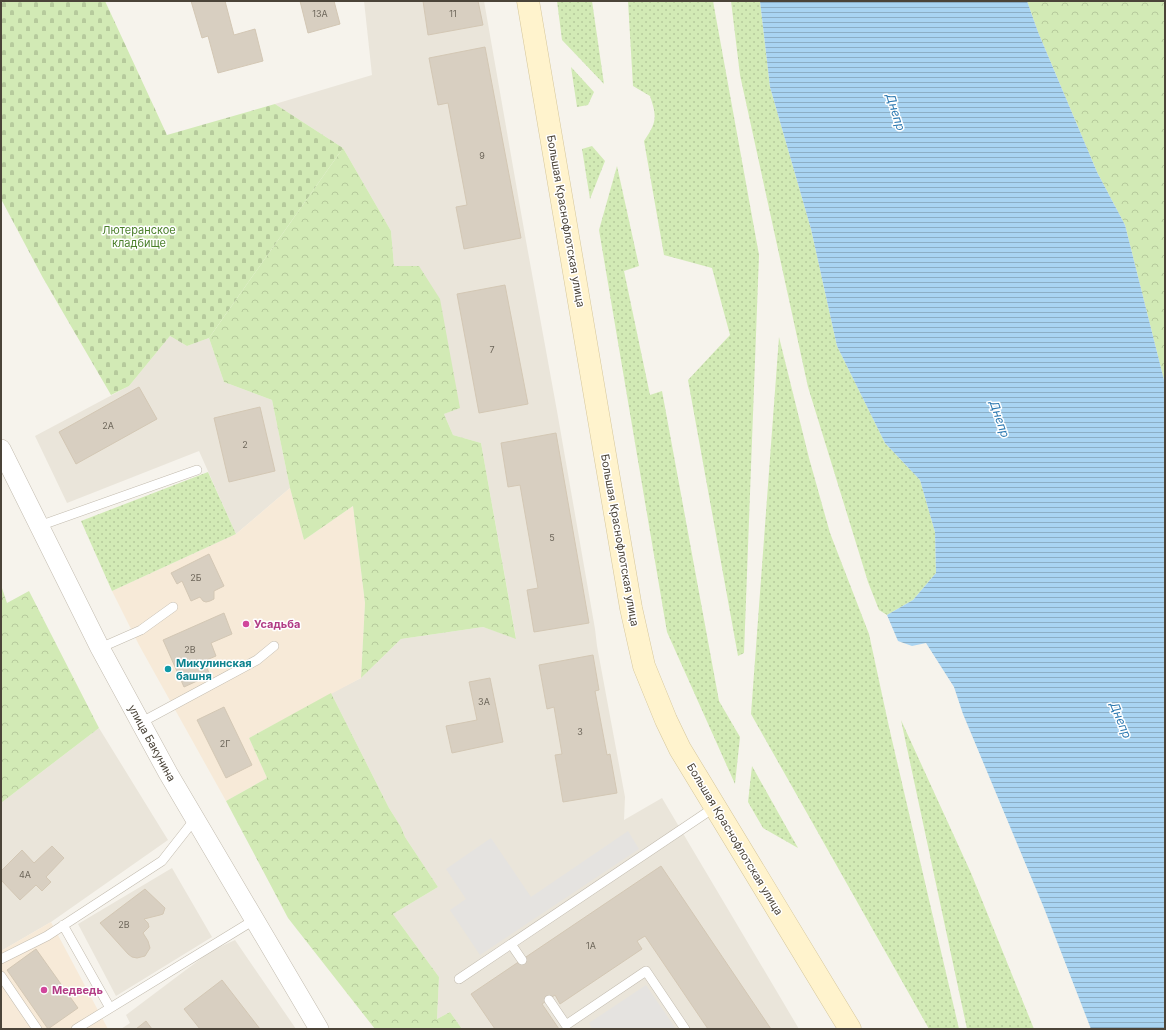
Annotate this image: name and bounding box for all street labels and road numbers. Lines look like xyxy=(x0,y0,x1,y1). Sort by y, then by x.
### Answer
street label: Большая Краснофлотская улица xyxy=(544,134,588,308)
street label: Большая Краснофлотская улица xyxy=(598,453,642,627)
street label: улица Бакунина xyxy=(125,702,179,784)
street label: Большая Краснофлотская улица xyxy=(684,761,786,917)

